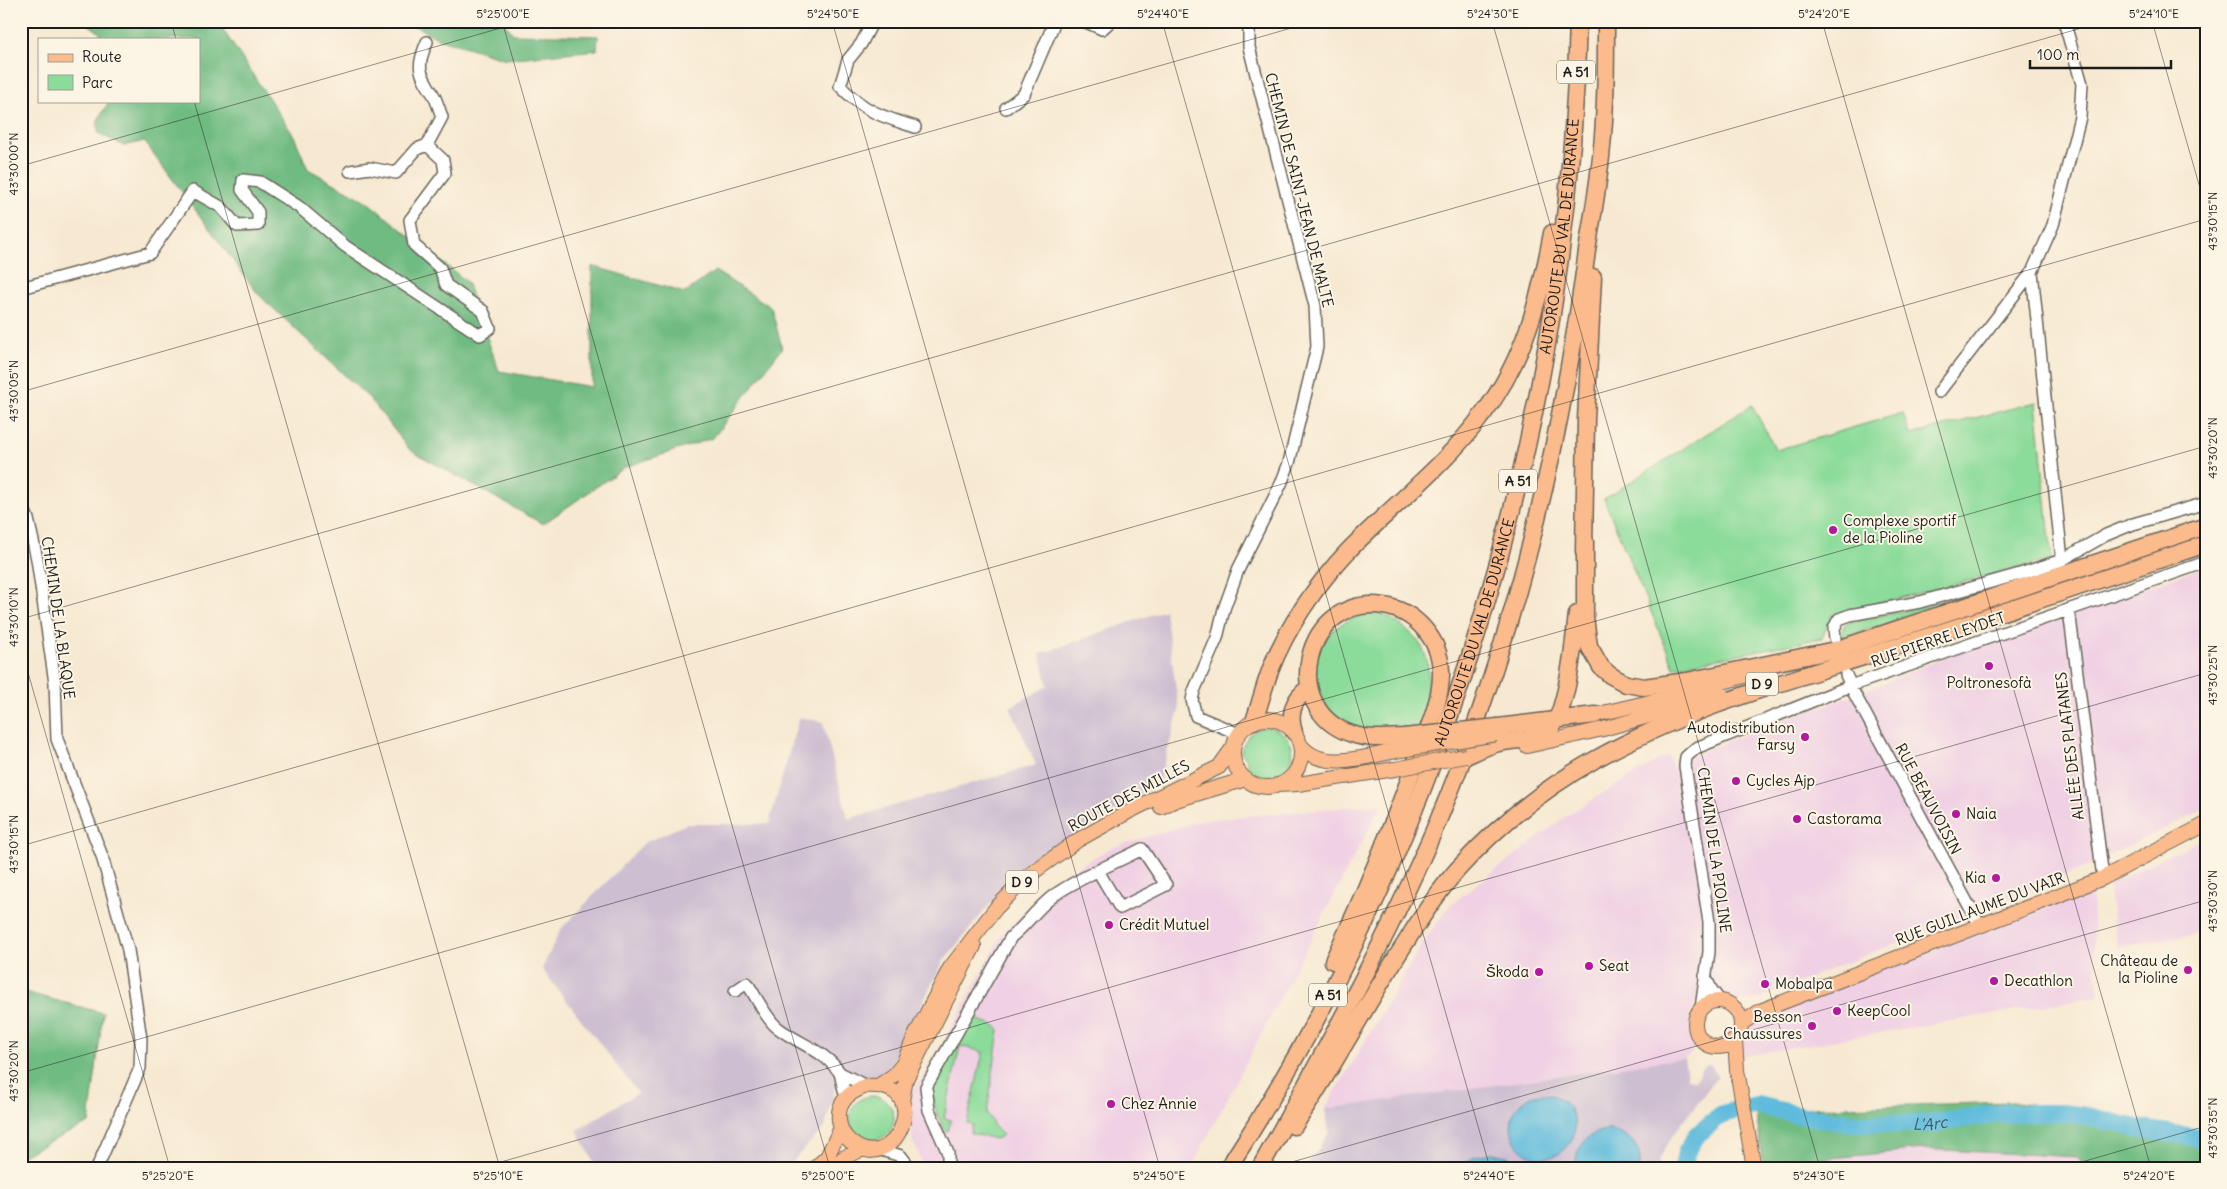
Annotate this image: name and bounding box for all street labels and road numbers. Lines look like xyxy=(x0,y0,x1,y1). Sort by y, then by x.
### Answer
road number: A 51 xyxy=(1557,61,1595,84)
street label: CHEMIN DE SAINT-JEAN DE MALTE xyxy=(1261,71,1338,309)
street label: AUTOROUTE DU VAL DE DURANCE xyxy=(1535,118,1583,356)
road number: A 51 xyxy=(1499,470,1537,492)
street label: AUTOROUTE DU VAL DE DURANCE xyxy=(1430,516,1518,749)
street label: CHEMIN DE LA BLAQUE xyxy=(38,535,79,701)
street label: RUE PIERRE LEYDET xyxy=(1868,608,2008,671)
street label: ALLÉE DES PLATANES xyxy=(2051,671,2088,821)
road number: D 9 xyxy=(1746,672,1778,696)
street label: RUE BEAUVOISIN xyxy=(1891,740,1966,858)
street label: ROUTE DES MILLES xyxy=(1065,755,1193,836)
street label: CHEMIN DE LA PIOLINE xyxy=(1693,766,1736,934)
street label: RUE GUILLAUME DU VAIR xyxy=(1893,867,2068,950)
road number: D 9 xyxy=(1006,870,1038,894)
road number: A 51 xyxy=(1309,984,1347,1006)

